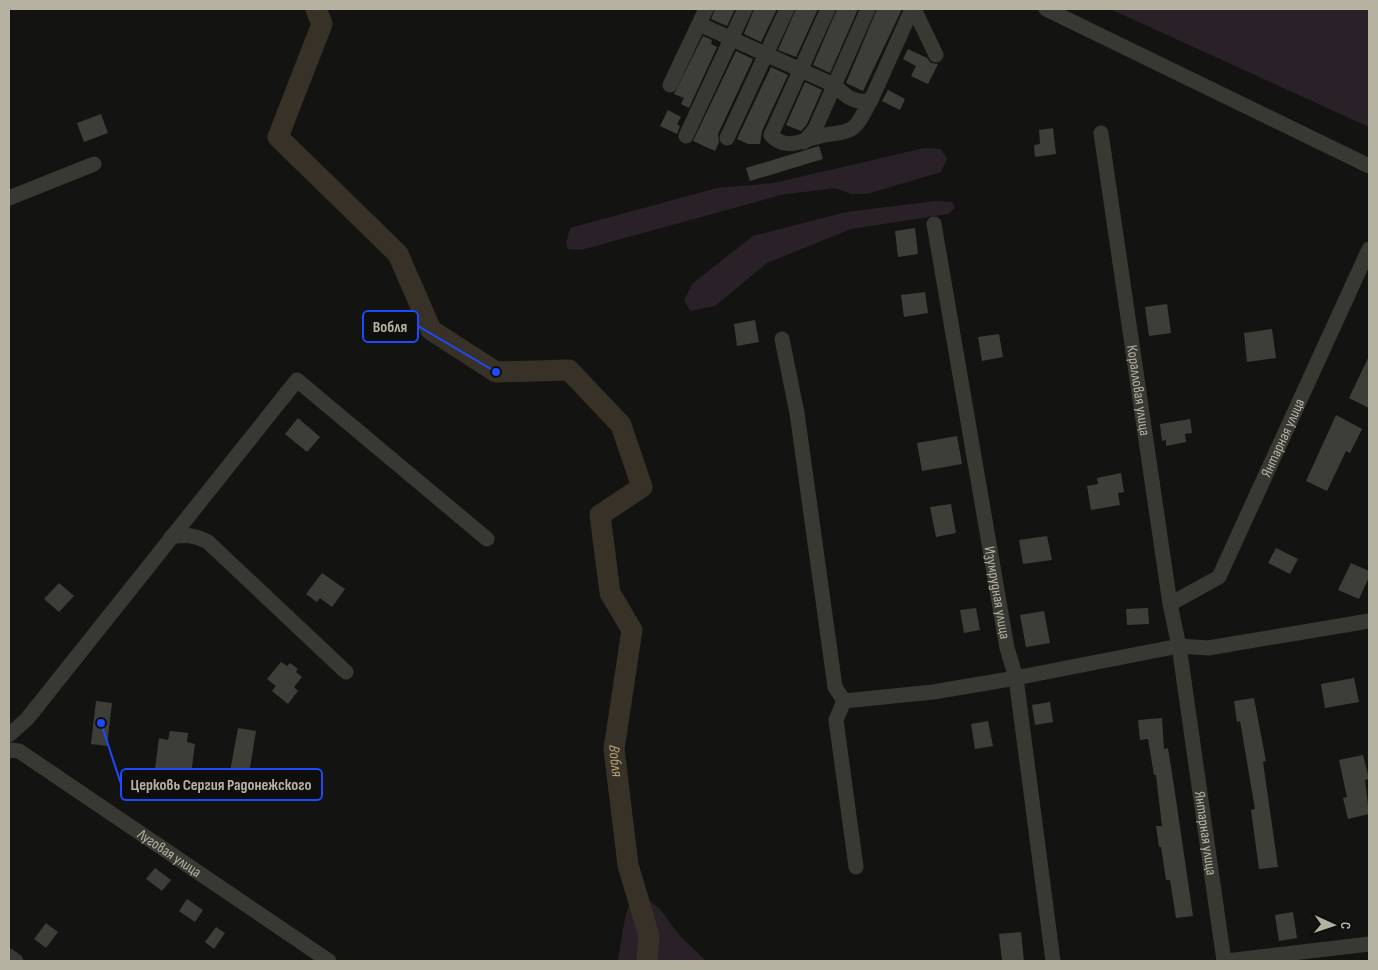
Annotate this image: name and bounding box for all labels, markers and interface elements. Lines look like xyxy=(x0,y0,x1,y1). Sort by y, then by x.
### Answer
callout: Вобля xyxy=(363,311,418,342)
text: Вобля xyxy=(373,318,407,337)
street label: Коралловая улица xyxy=(1123,344,1155,437)
street label: Янтарная улица xyxy=(1256,395,1309,480)
street label: Изумрудная улица xyxy=(980,545,1015,641)
water label: Вобля xyxy=(604,744,627,779)
callout: Церковь Сергия Радонежского xyxy=(121,769,322,800)
text: Церковь Сергия Радонежского xyxy=(131,776,312,795)
street label: Янтарная улица xyxy=(1190,790,1221,877)
street label: Луговая улица xyxy=(133,824,205,882)
north arrow xyxy=(1308,900,1358,950)
text: С xyxy=(1337,922,1354,930)

